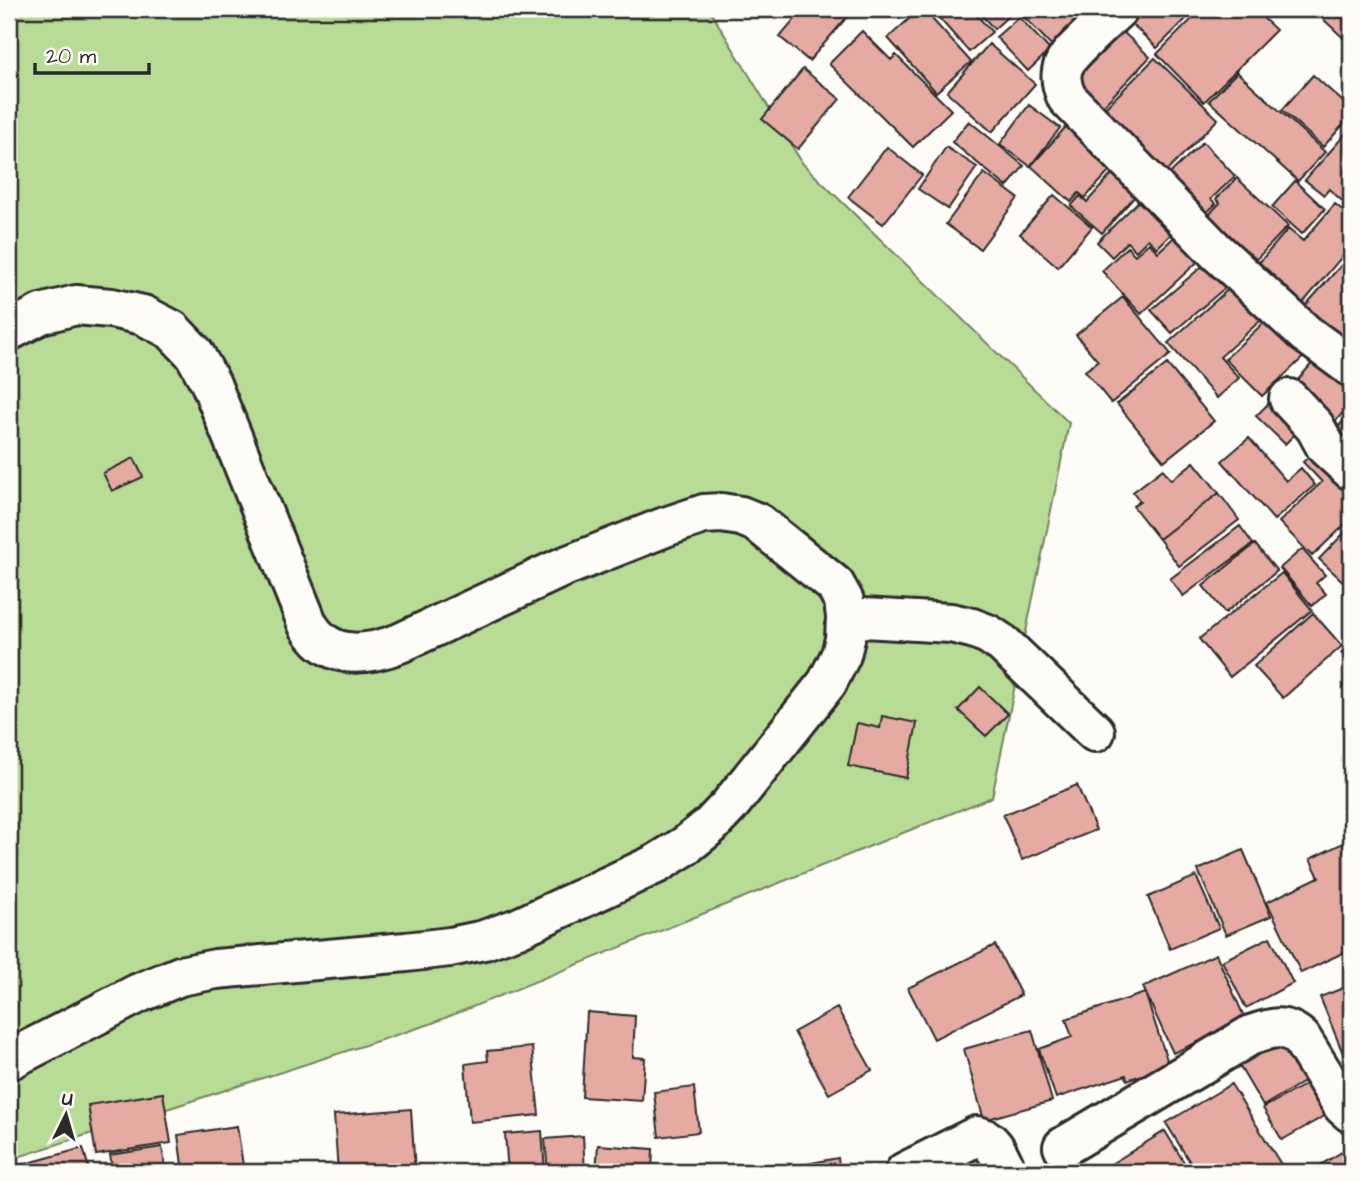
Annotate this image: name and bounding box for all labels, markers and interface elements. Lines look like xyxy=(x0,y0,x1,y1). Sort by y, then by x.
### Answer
scale bar xyxy=(35,32,149,76)
text: 20 m xyxy=(46,42,97,71)
north arrow xyxy=(32,1080,102,1150)
text: U xyxy=(61,1086,74,1114)

